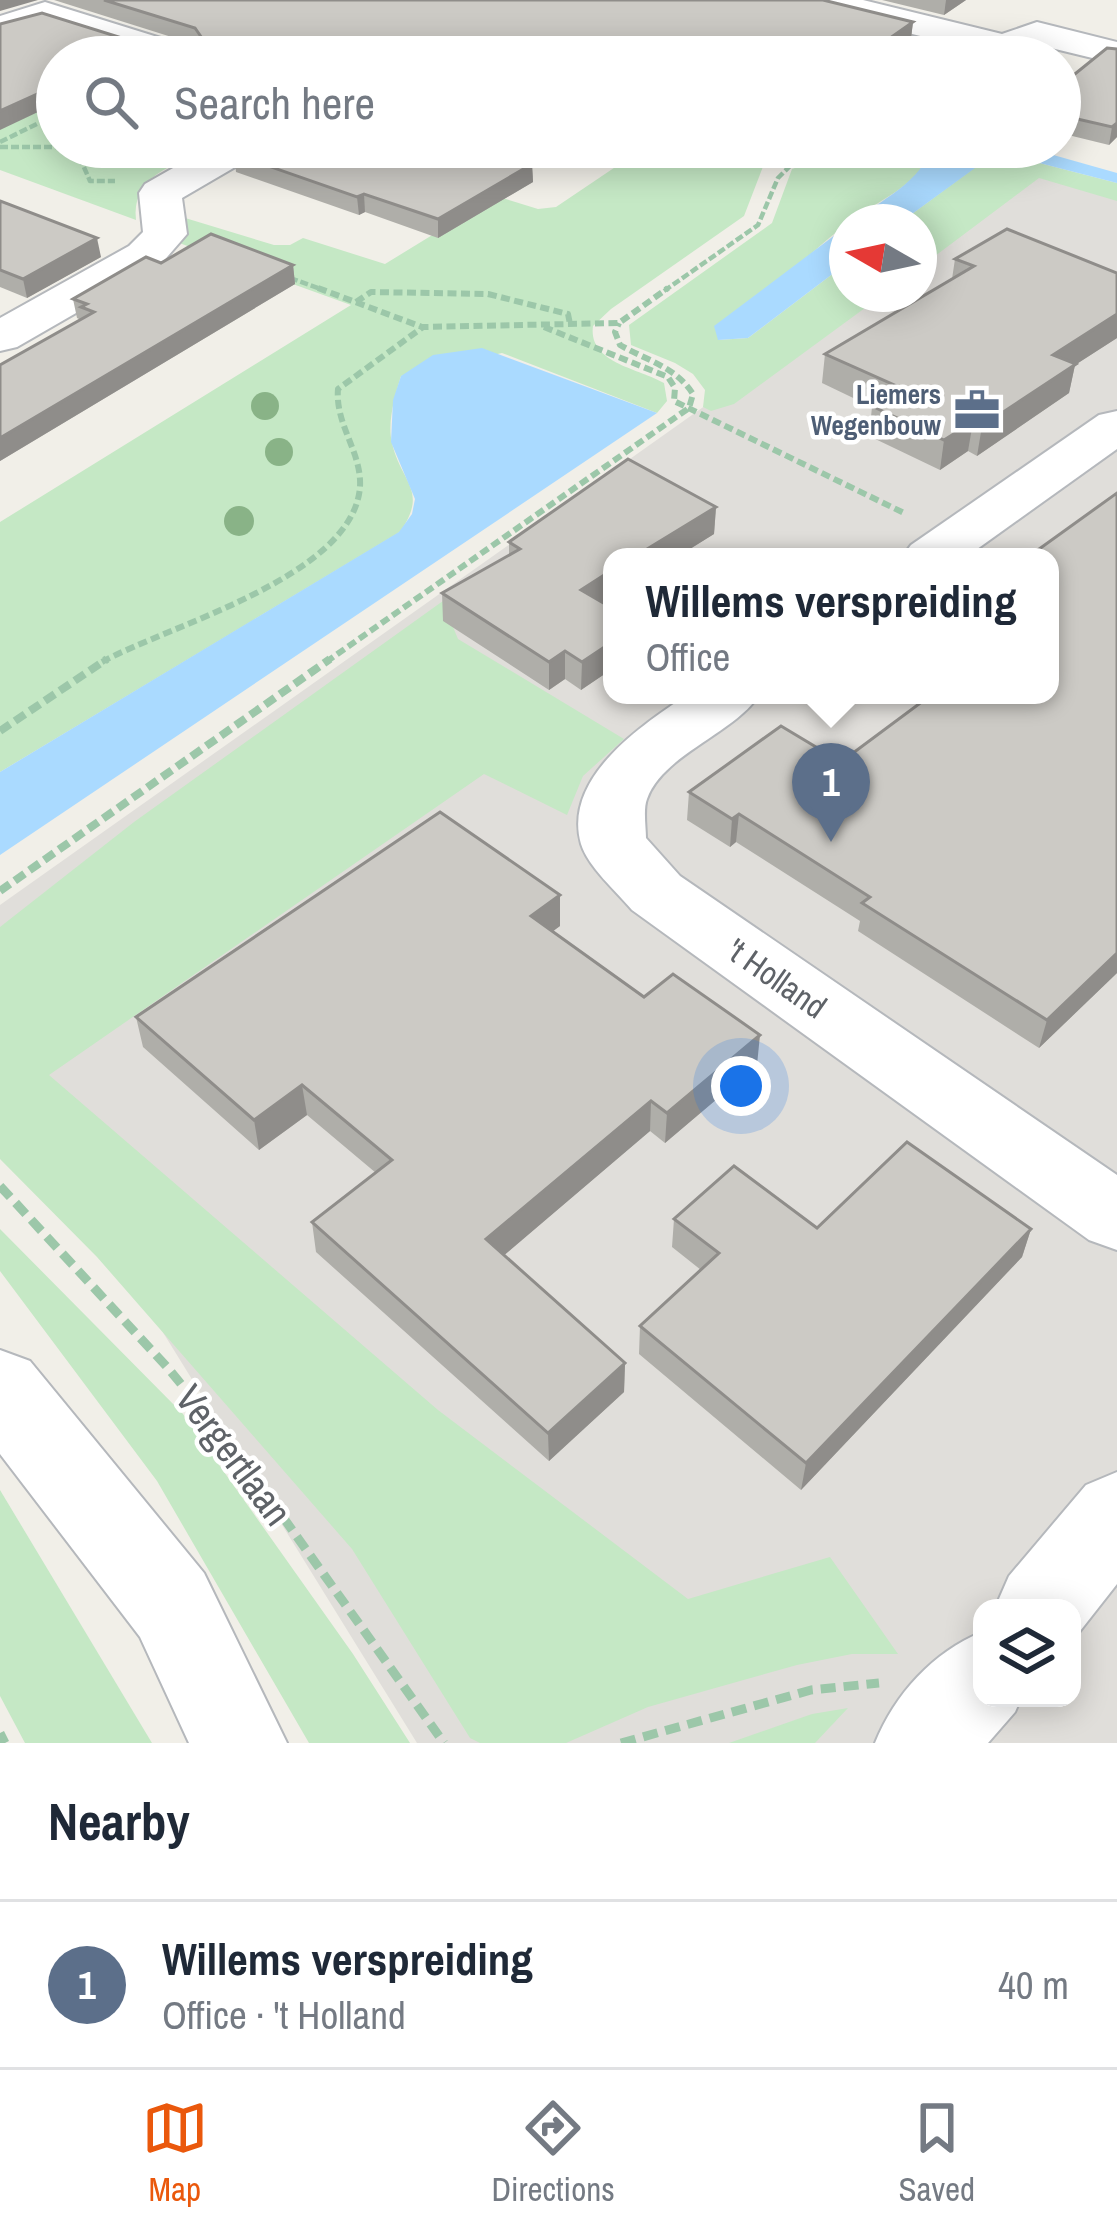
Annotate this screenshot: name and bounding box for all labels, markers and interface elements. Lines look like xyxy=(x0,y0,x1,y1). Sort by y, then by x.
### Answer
search box xyxy=(36,36,1081,168)
icon: search xyxy=(78,69,144,135)
text: Search here xyxy=(174,72,375,133)
north arrow xyxy=(829,204,937,312)
place label: Liemers Wegenbouw xyxy=(811,376,942,443)
office icon: Liemers Wegenbouw xyxy=(952,385,1002,435)
popup xyxy=(603,548,1059,704)
text: Willems verspreiding xyxy=(646,570,1016,631)
text: Office xyxy=(646,631,730,683)
pin: 1 xyxy=(792,743,870,842)
street label: 't Holland xyxy=(719,928,835,1028)
your location xyxy=(711,1056,771,1116)
street label: Vergertlaan xyxy=(164,1374,304,1536)
map controls xyxy=(973,1599,1081,1707)
button: layers xyxy=(973,1599,1081,1707)
text: Nearby xyxy=(48,1787,190,1856)
text: Willems verspreiding xyxy=(162,1928,533,1989)
text: 1 xyxy=(78,1959,96,2011)
text: 40 m xyxy=(998,1959,1069,2011)
text: Office · 't Holland xyxy=(162,1989,406,2041)
tab: Map xyxy=(142,2095,208,2211)
tab: Directions xyxy=(491,2095,615,2211)
tab: Saved xyxy=(898,2095,975,2211)

